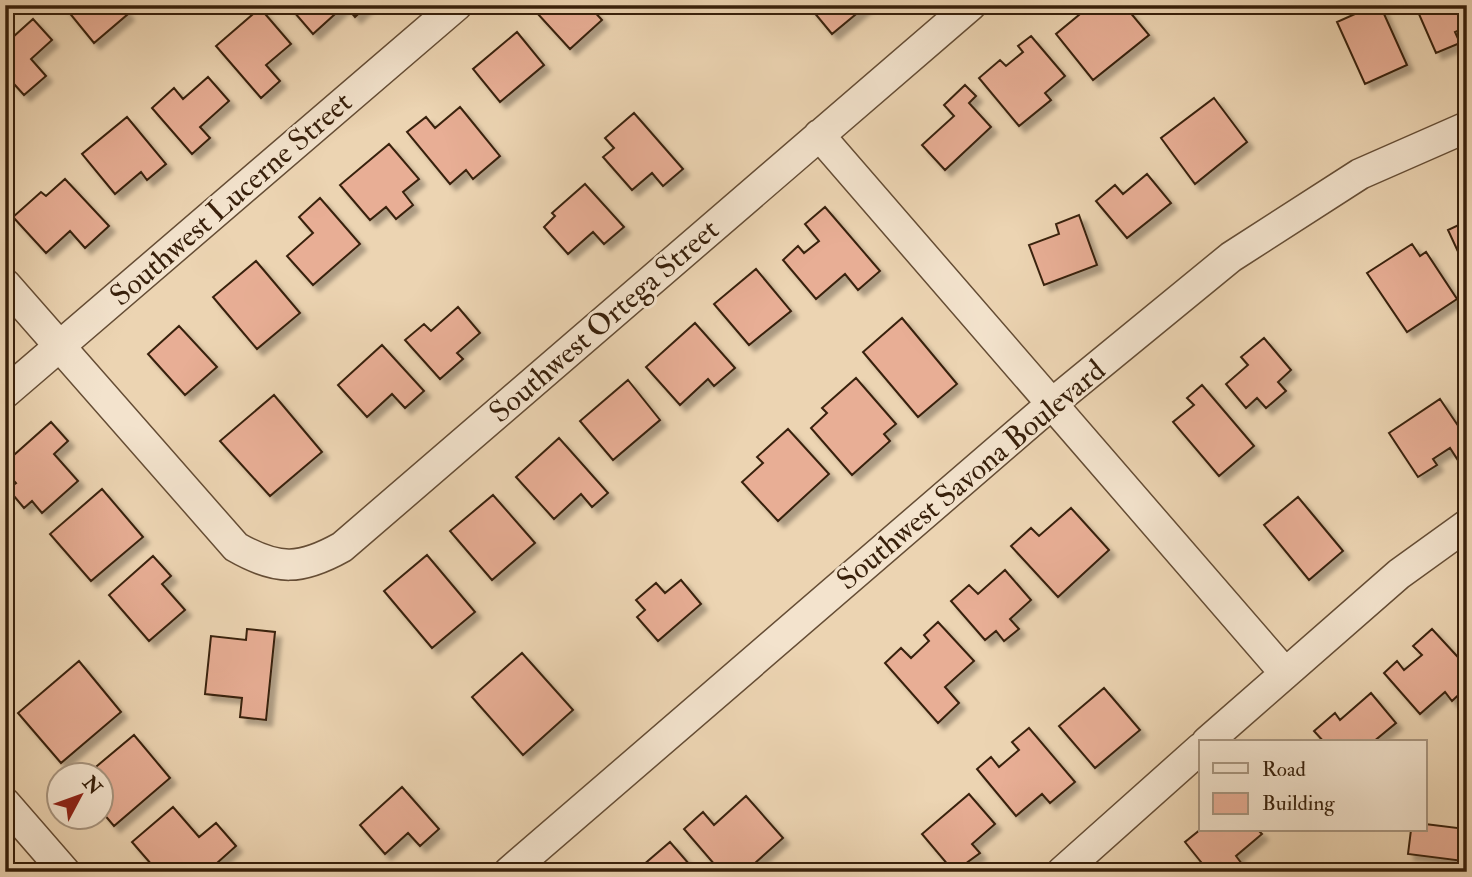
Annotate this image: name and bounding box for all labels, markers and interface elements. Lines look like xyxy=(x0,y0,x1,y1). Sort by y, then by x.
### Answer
street label: Southwest Lucerne Street xyxy=(102,84,360,314)
street label: Southwest Ortega Street xyxy=(482,211,727,431)
street label: Southwest Savona Boulevard xyxy=(829,352,1113,598)
legend xyxy=(1199,740,1426,832)
text: Road xyxy=(1262,756,1307,783)
north arrow xyxy=(46,762,116,832)
text: N xyxy=(77,770,107,801)
text: Building xyxy=(1262,790,1335,817)

